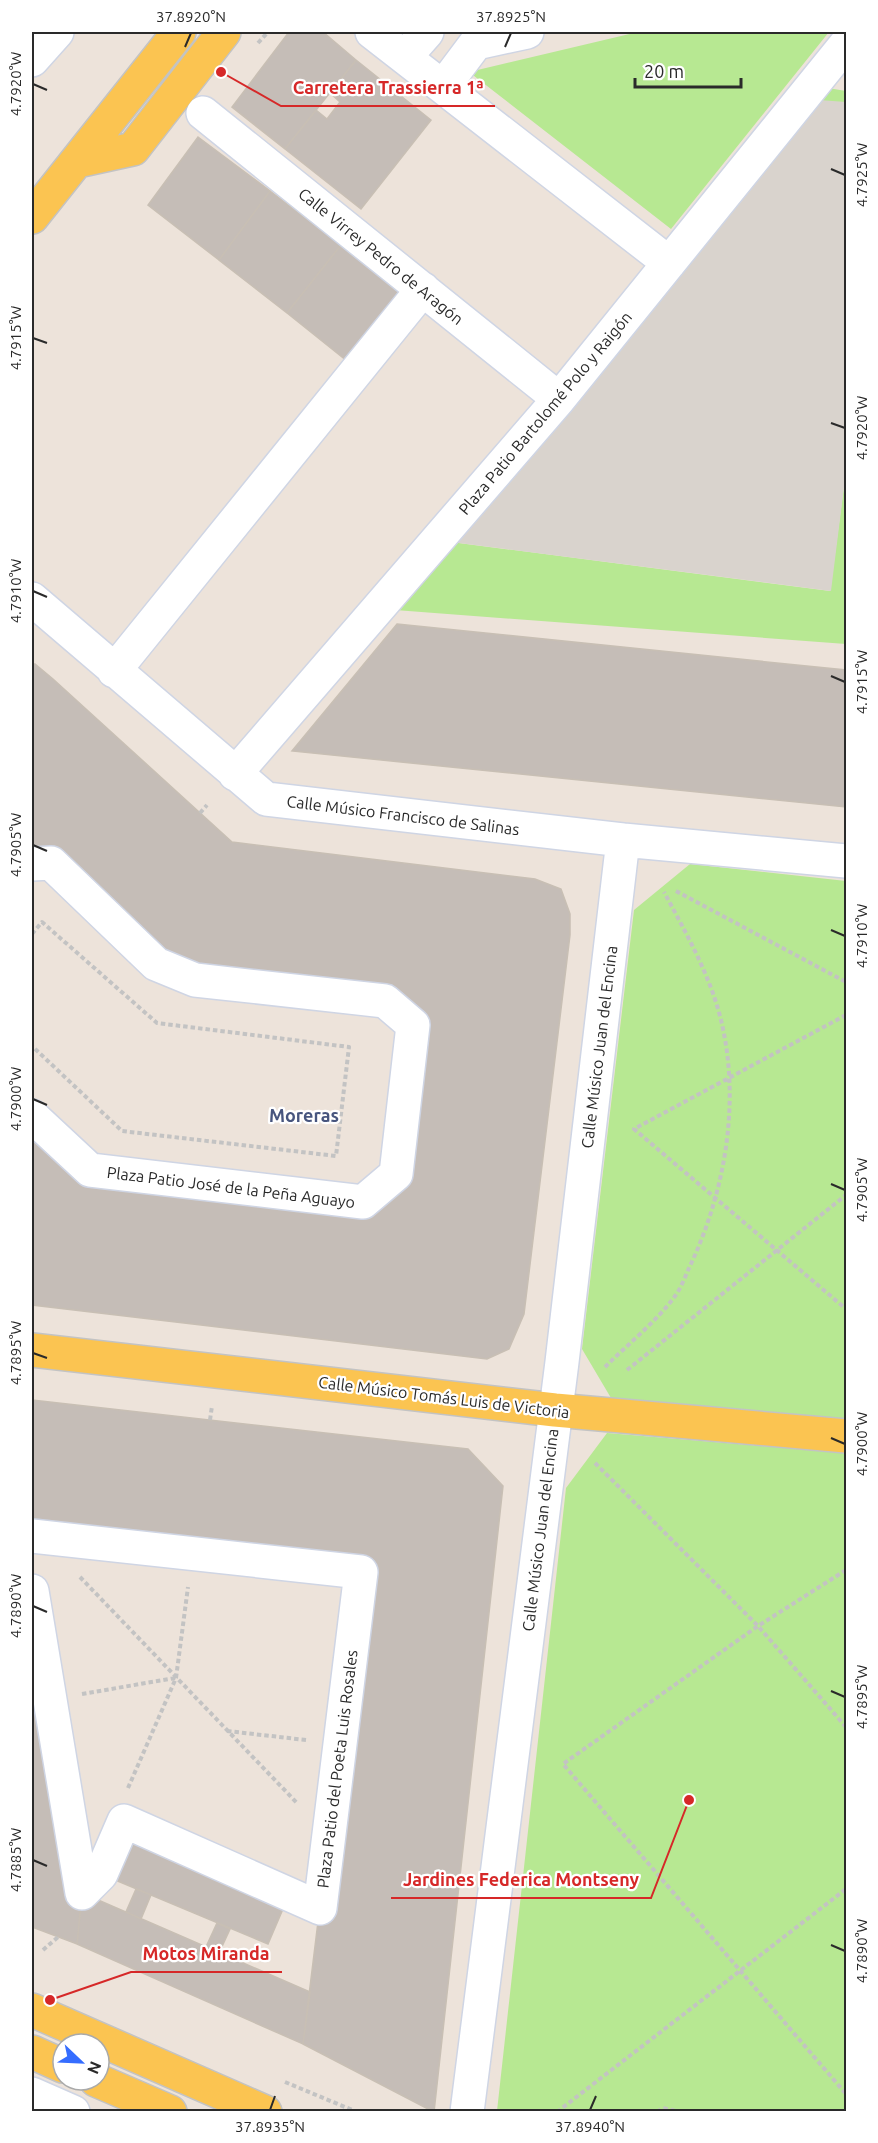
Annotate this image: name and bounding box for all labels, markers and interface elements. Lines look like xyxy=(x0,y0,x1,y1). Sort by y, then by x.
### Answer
text: 37.8920°N xyxy=(156,8,226,25)
text: 37.8925°N xyxy=(476,8,546,25)
scale bar xyxy=(635,51,742,89)
text: 4.7920°W xyxy=(7,52,24,116)
text: 20 m xyxy=(644,61,684,81)
callout: Carretera Trassierra 1ª xyxy=(281,70,495,106)
text: Carretera Trassierra 1ª xyxy=(293,77,483,97)
text: 4.7925°W xyxy=(853,143,870,207)
street label: Calle Virrey Pedro de Aragón xyxy=(295,184,467,328)
text: 4.7915°W xyxy=(7,306,24,370)
street label: Plaza Patio Bartolomé Polo y Raigón xyxy=(455,308,635,518)
text: 4.7920°W xyxy=(853,396,870,460)
text: 4.7910°W xyxy=(7,559,24,623)
text: 4.7915°W xyxy=(853,650,870,714)
street label: Calle Músico Francisco de Salinas xyxy=(286,792,520,838)
text: 4.7905°W xyxy=(7,813,24,877)
text: 4.7910°W xyxy=(853,904,870,968)
street label: Calle Músico Juan del Encina xyxy=(578,945,620,1149)
text: 4.7900°W xyxy=(7,1067,24,1131)
district label: Moreras xyxy=(269,1105,339,1125)
text: 4.7905°W xyxy=(853,1158,870,1222)
street label: Plaza Patio José de la Peña Aguayo xyxy=(106,1163,356,1211)
text: 4.7895°W xyxy=(7,1321,24,1385)
street label: Calle Músico Tomás Luis de Victoria xyxy=(317,1373,571,1421)
text: 4.7900°W xyxy=(853,1412,870,1476)
street label: Calle Músico Juan del Encina xyxy=(519,1428,561,1632)
text: 4.7890°W xyxy=(7,1574,24,1638)
street label: Plaza Patio del Poeta Luis Rosales xyxy=(313,1649,361,1889)
text: 4.7895°W xyxy=(853,1665,870,1729)
text: 4.7885°W xyxy=(7,1828,24,1892)
callout: Jardines Federica Montseny xyxy=(391,1862,651,1898)
text: Jardines Federica Montseny xyxy=(403,1869,639,1889)
text: 4.7890°W xyxy=(853,1919,870,1983)
callout: Motos Miranda xyxy=(131,1936,282,1972)
text: Motos Miranda xyxy=(142,1943,270,1963)
north arrow xyxy=(51,2032,111,2092)
text: N xyxy=(84,2059,105,2077)
text: 37.8935°N xyxy=(235,2118,305,2135)
text: 37.8940°N xyxy=(555,2118,625,2135)

